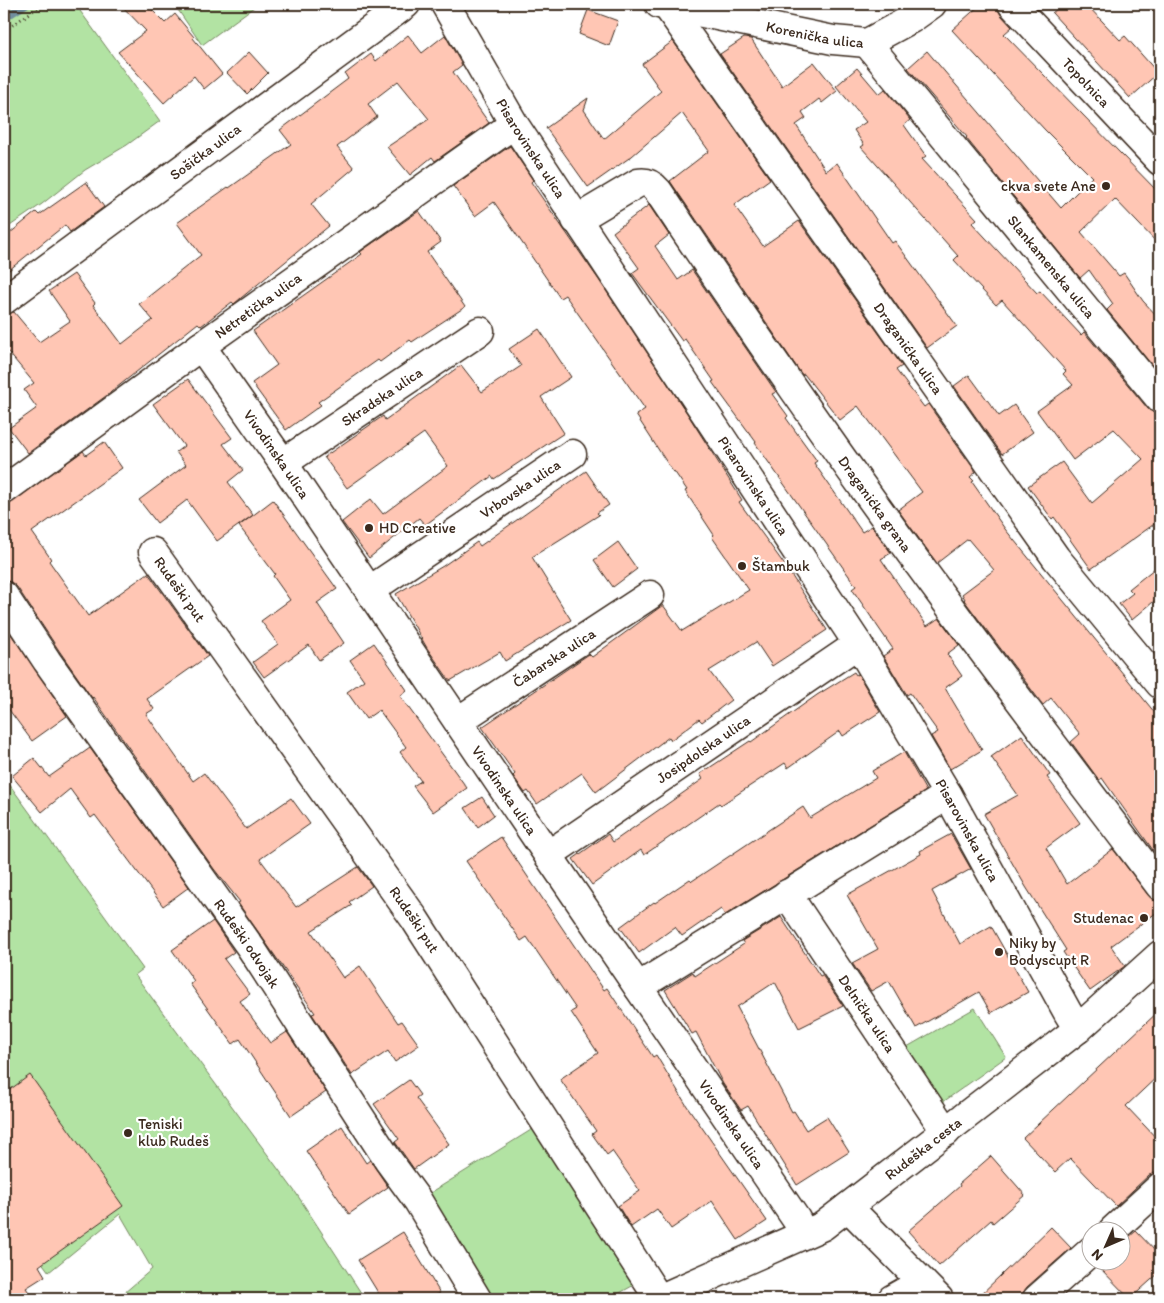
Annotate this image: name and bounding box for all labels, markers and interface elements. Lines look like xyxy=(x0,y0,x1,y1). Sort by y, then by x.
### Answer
street label: Korenička ulica xyxy=(764,17,865,52)
street label: Topolnica xyxy=(1058,54,1114,111)
street label: Pisarovinska ulica xyxy=(492,95,570,202)
street label: Sošička ulica xyxy=(166,120,245,184)
place label: ckva svete Ane xyxy=(1001,177,1096,195)
marker: ckva svete Ane xyxy=(1100,180,1112,192)
street label: Slankamenska ulica xyxy=(1004,212,1099,322)
street label: Netretička ulica xyxy=(211,268,305,342)
street label: Draganićka ulica xyxy=(870,299,947,398)
street label: Skradska ulica xyxy=(338,363,426,430)
street label: Vivodinska ulica xyxy=(239,406,314,502)
street label: Pisarovinska ulica xyxy=(714,433,793,539)
street label: Draganićka grana xyxy=(834,452,916,556)
street label: Vrbovska ulica xyxy=(476,455,564,522)
place label: HD Creative xyxy=(379,519,456,537)
marker: HD Creative xyxy=(363,522,375,534)
street label: Rudeški put xyxy=(150,553,209,626)
place label: Štambuk xyxy=(752,557,810,575)
marker: Štambuk xyxy=(736,560,748,572)
street label: Čabarska ulica xyxy=(509,624,599,692)
street label: Josipdolska ulica xyxy=(653,711,754,787)
street label: Vivodinska ulica xyxy=(468,742,541,839)
street label: Pisarovinska ulica xyxy=(931,776,1003,886)
street label: Rudeški put xyxy=(385,883,443,956)
street label: Rudeški odvojak xyxy=(210,895,284,992)
place label: Studenac xyxy=(1073,909,1134,927)
marker: Studenac xyxy=(1138,912,1150,924)
place label: Niky by Bodyscupt R xyxy=(1009,934,1089,969)
marker: Niky by Bodyscupt R xyxy=(993,946,1005,958)
street label: Delnička ulica xyxy=(834,971,900,1056)
street label: Vivodinska ulica xyxy=(695,1076,768,1173)
street label: Rudeška cesta xyxy=(881,1113,966,1184)
place label: Teniski klub Rudeš xyxy=(138,1115,209,1150)
marker: Teniski klub Rudeš xyxy=(122,1127,134,1139)
north arrow xyxy=(1082,1220,1132,1270)
text: N xyxy=(1088,1245,1107,1264)

